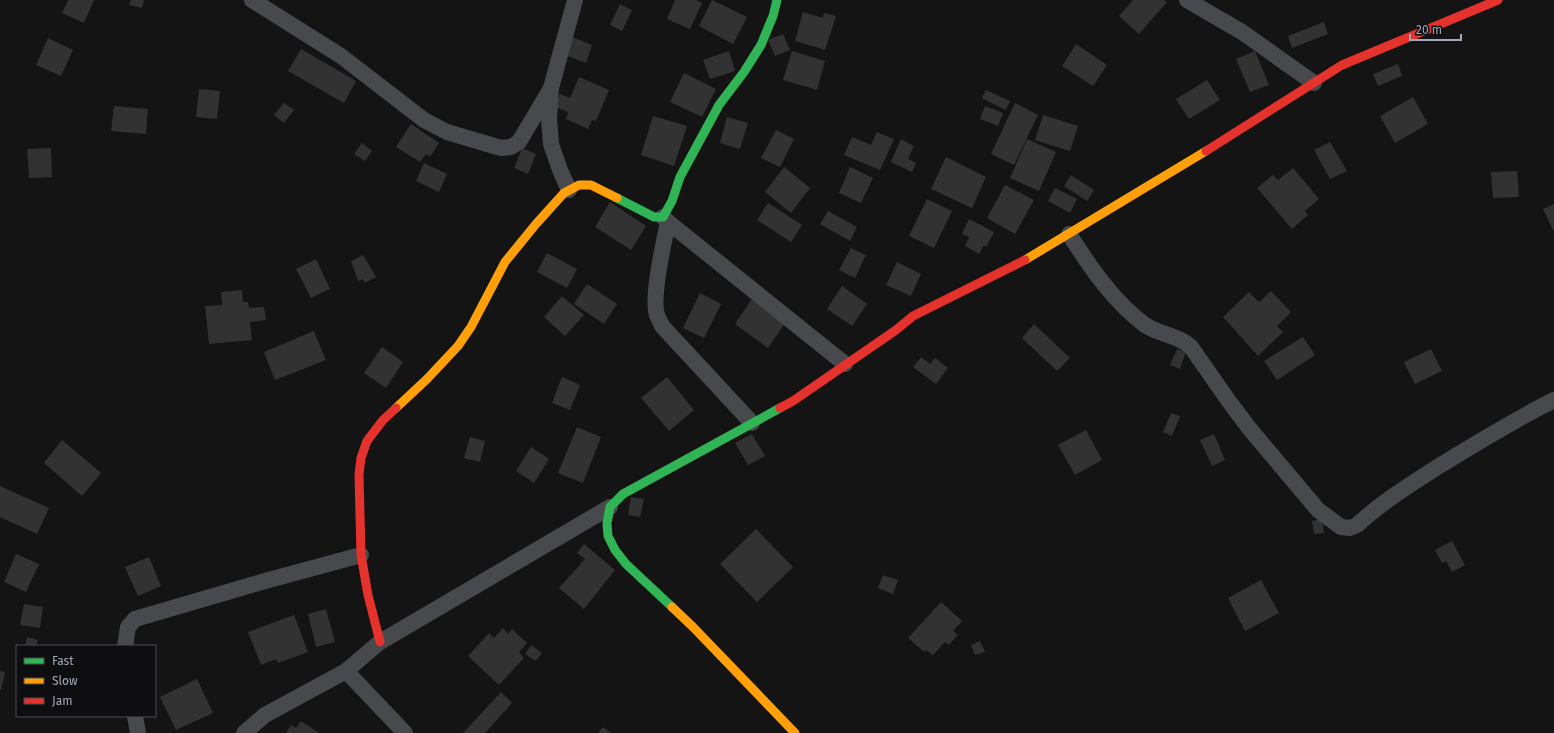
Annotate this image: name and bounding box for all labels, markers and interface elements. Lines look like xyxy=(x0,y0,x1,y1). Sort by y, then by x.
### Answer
scale bar xyxy=(1410,16,1461,42)
text: 20 m xyxy=(1416,23,1442,37)
legend xyxy=(16,645,156,717)
text: Fast xyxy=(52,654,74,668)
text: Slow xyxy=(52,674,78,688)
text: Jam xyxy=(52,694,72,708)

